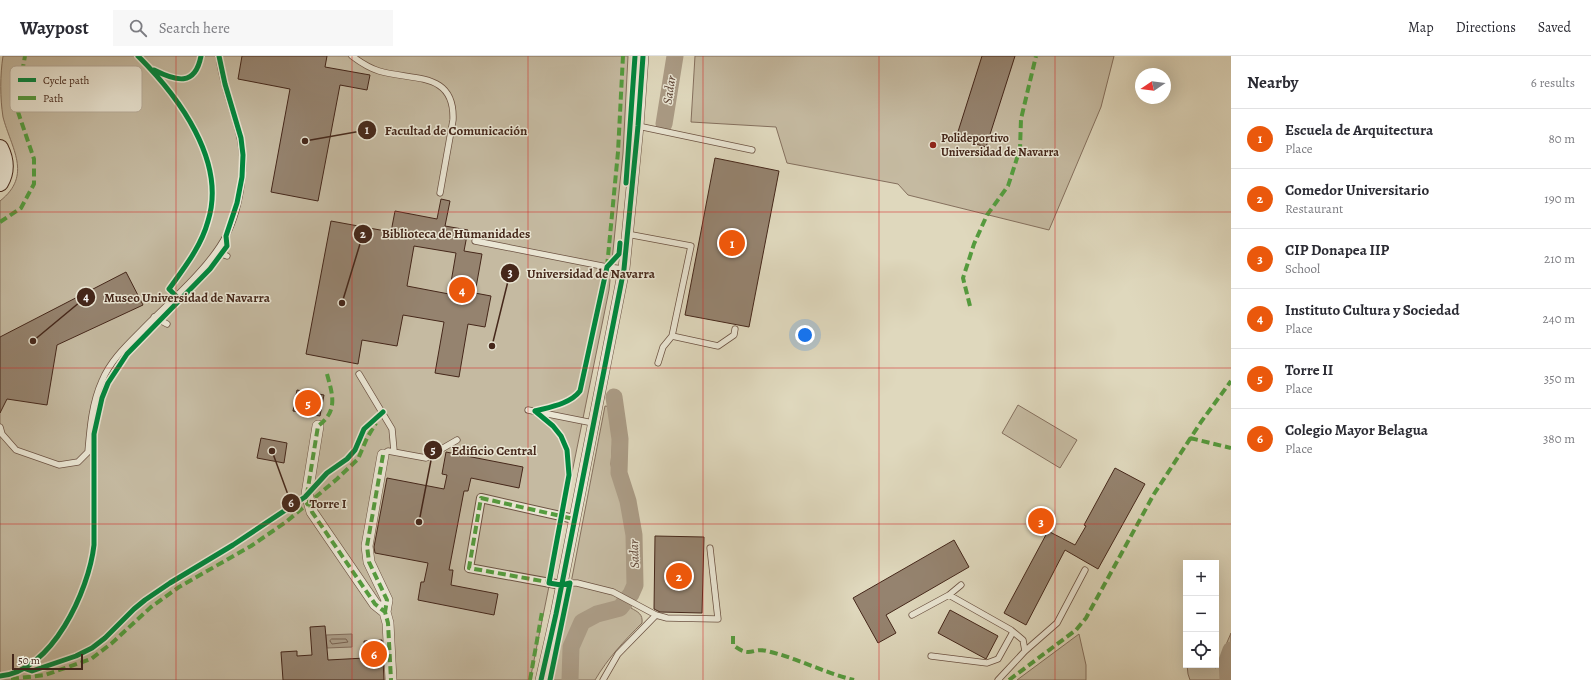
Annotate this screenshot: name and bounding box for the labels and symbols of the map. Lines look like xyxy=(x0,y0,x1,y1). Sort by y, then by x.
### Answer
legend xyxy=(10,66,142,112)
north arrow xyxy=(1135,68,1171,104)
text: Cycle path xyxy=(43,73,90,88)
water label: Sadar xyxy=(658,74,680,106)
text: Path xyxy=(43,91,64,106)
callout: Facultad de Comunicación xyxy=(357,118,535,143)
text: 1 xyxy=(365,122,370,138)
text: Facultad de Comunicación xyxy=(385,122,528,139)
place label: Polideportivo Universidad de Navarra xyxy=(941,130,1059,160)
marker: Polideportivo Universidad de Navarra xyxy=(928,140,938,150)
callout: Biblioteca de Humanidades xyxy=(353,221,538,246)
text: Biblioteca de Humanidades xyxy=(382,225,530,242)
text: 2 xyxy=(360,226,366,242)
pin: 1 xyxy=(719,228,745,258)
callout: Universidad de Navarra xyxy=(500,261,663,286)
text: 3 xyxy=(507,265,513,281)
text: Universidad de Navarra xyxy=(527,265,656,282)
pin: 4 xyxy=(449,275,475,305)
callout: Museo Universidad de Navarra xyxy=(76,285,278,310)
text: 4 xyxy=(83,289,89,305)
text: Museo Universidad de Navarra xyxy=(104,289,271,306)
your location xyxy=(795,325,815,345)
pin: 5 xyxy=(295,388,321,418)
callout: Edificio Central xyxy=(423,438,544,463)
text: 5 xyxy=(430,442,436,458)
text: Edificio Central xyxy=(451,442,537,459)
callout: Torre I xyxy=(281,491,354,516)
text: 6 xyxy=(288,495,294,511)
text: Torre I xyxy=(309,495,347,512)
pin: 3 xyxy=(1028,506,1054,536)
water label: Sadar xyxy=(625,539,643,569)
pin: 2 xyxy=(666,561,692,591)
pin: 6 xyxy=(361,639,387,669)
scale bar xyxy=(12,652,83,671)

